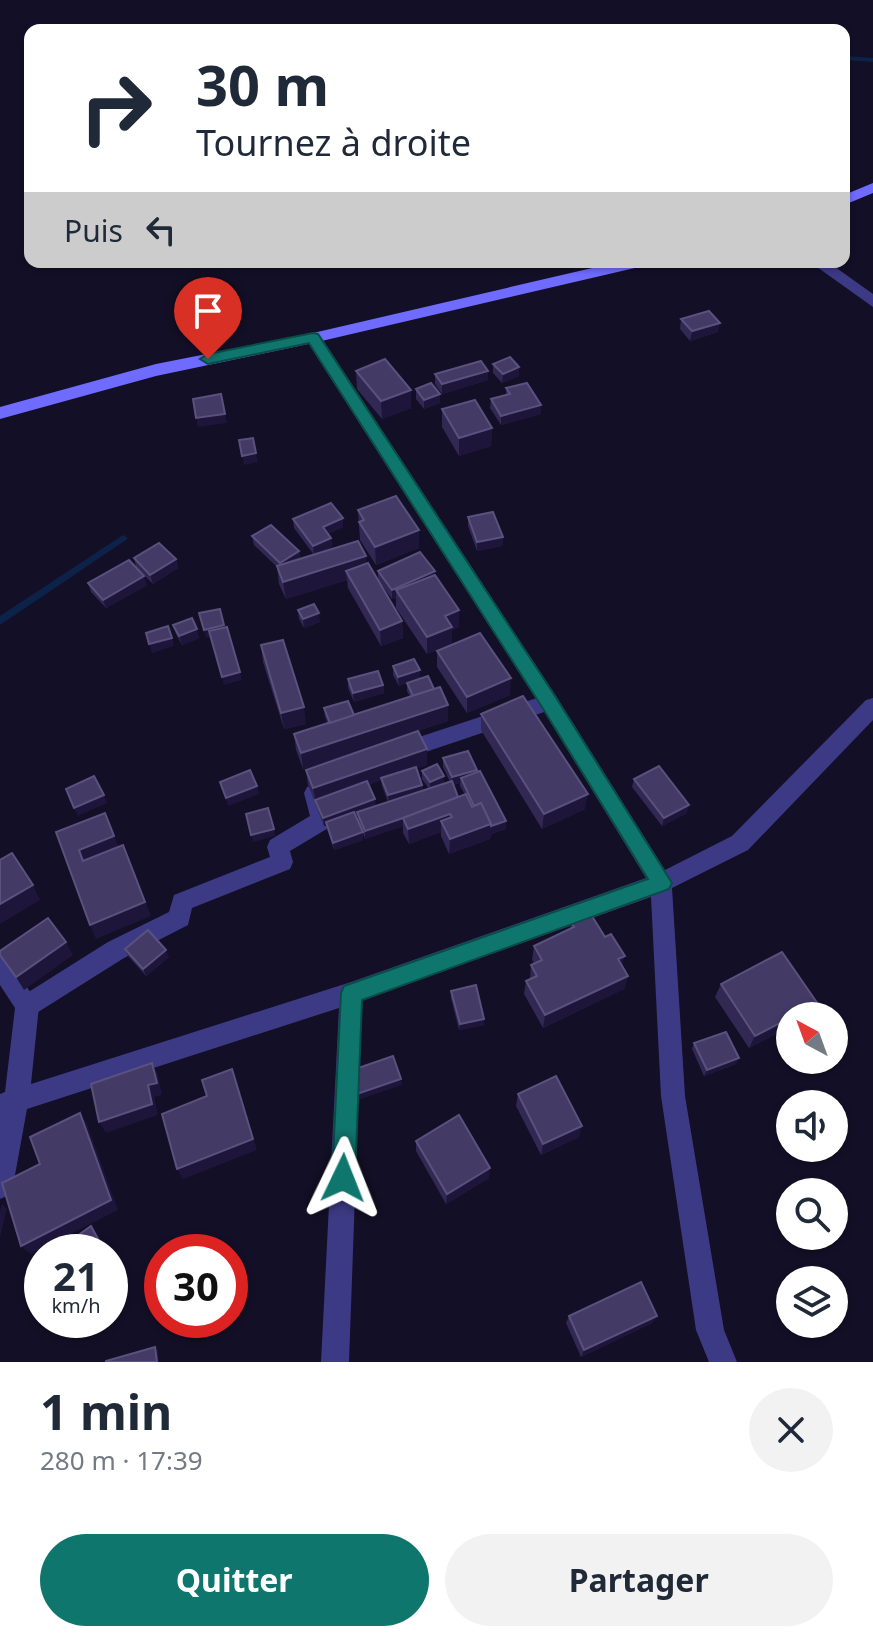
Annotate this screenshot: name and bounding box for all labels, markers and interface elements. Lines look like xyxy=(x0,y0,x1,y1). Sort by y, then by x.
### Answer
text: 30 m xyxy=(196,46,329,122)
icon: right xyxy=(64,56,168,160)
text: Tournez à droite xyxy=(196,118,471,167)
icon: left xyxy=(139,208,183,252)
text: Puis xyxy=(64,210,123,251)
pin xyxy=(174,277,242,359)
icon: arrive xyxy=(186,289,230,333)
north arrow xyxy=(776,1002,848,1074)
map controls xyxy=(776,1002,848,1338)
button: sound xyxy=(776,1090,848,1162)
position arrow xyxy=(301,1136,385,1220)
button: search xyxy=(776,1178,848,1250)
speed limit sign: 30 xyxy=(144,1234,248,1338)
text: 21 xyxy=(53,1248,99,1303)
button: layers xyxy=(776,1266,848,1338)
text: km/h xyxy=(51,1292,101,1319)
text: 1 min xyxy=(40,1379,172,1444)
button: close xyxy=(749,1388,833,1472)
text: 280 m · 17:39 xyxy=(40,1442,203,1478)
button: Quitter xyxy=(40,1534,429,1626)
button: Partager xyxy=(445,1534,833,1626)

